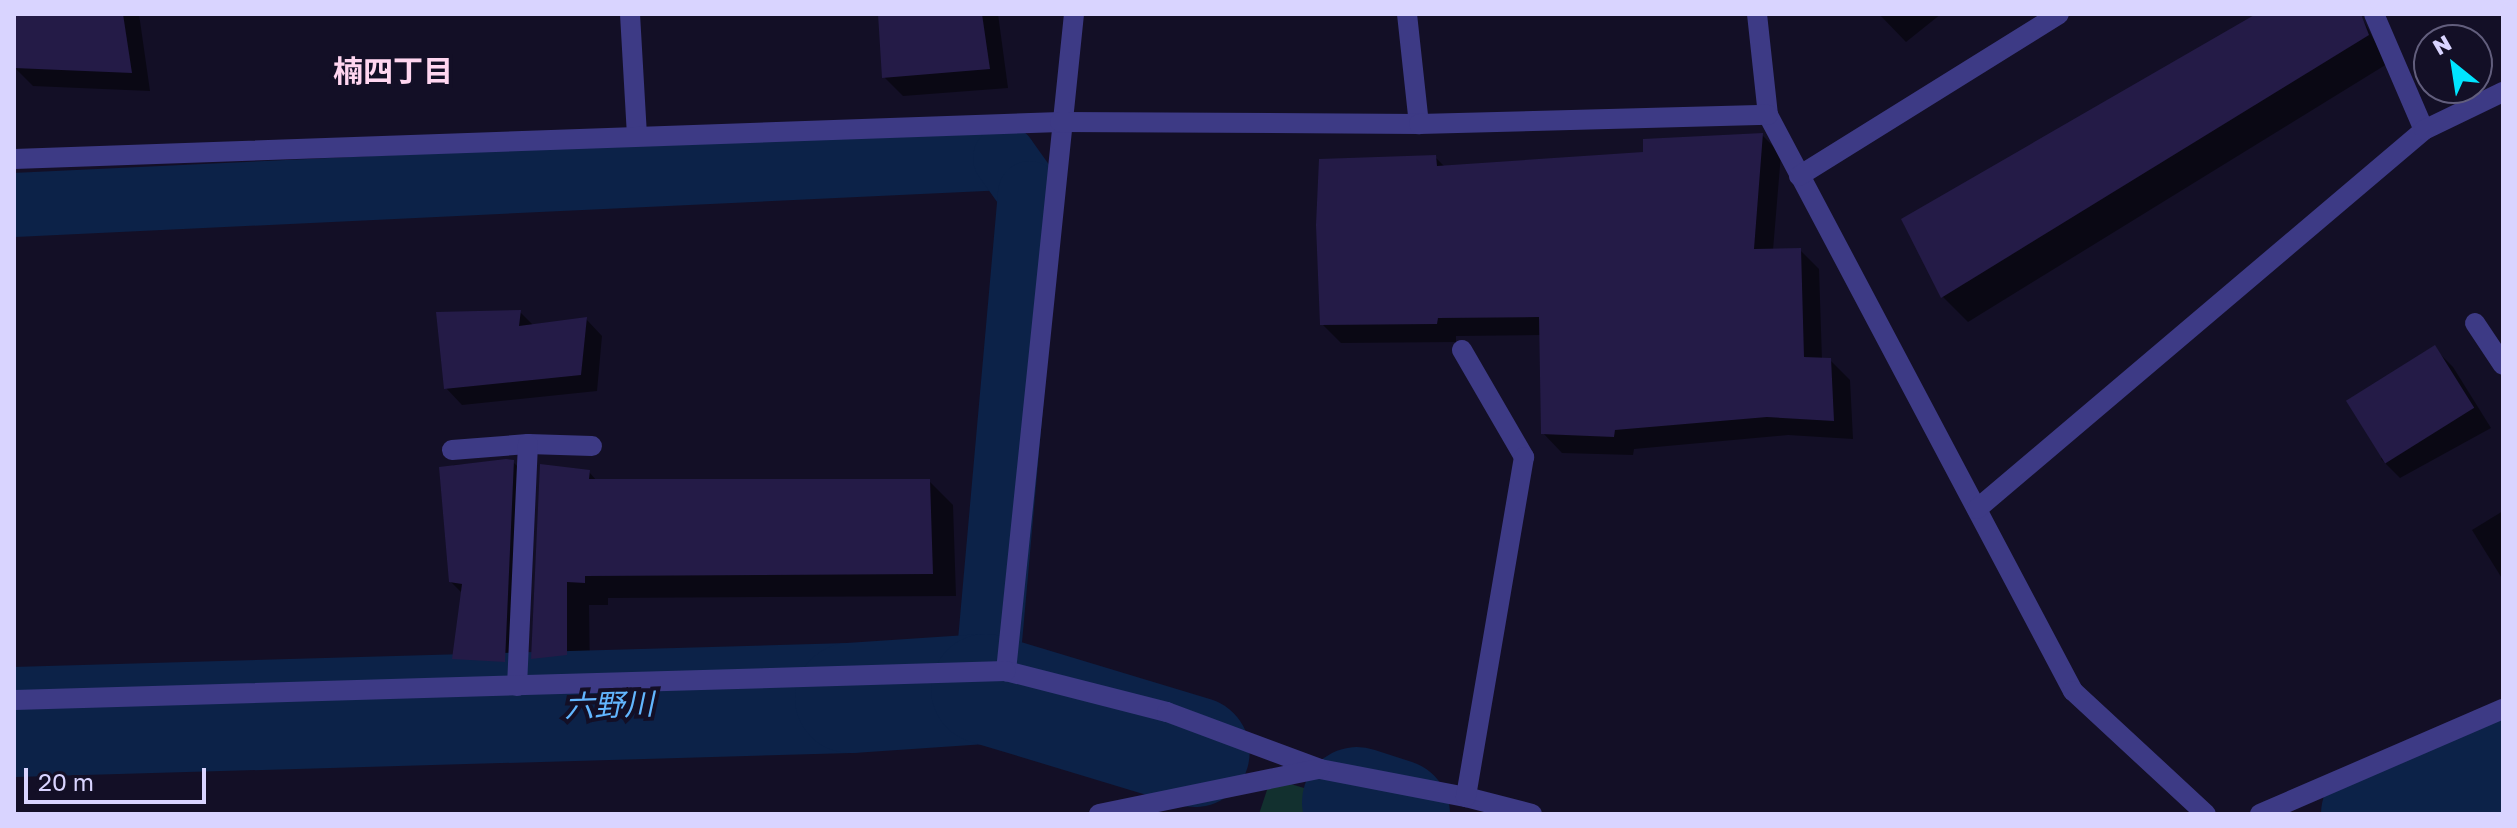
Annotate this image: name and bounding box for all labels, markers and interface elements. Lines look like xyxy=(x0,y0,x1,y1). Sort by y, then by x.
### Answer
north arrow xyxy=(2413,24,2493,104)
text: N xyxy=(2428,29,2456,60)
district label: 楠四丁目 xyxy=(333,53,453,89)
water label: 六野川 xyxy=(563,685,655,725)
scale bar xyxy=(28,752,210,802)
text: 20 m xyxy=(38,767,94,796)

